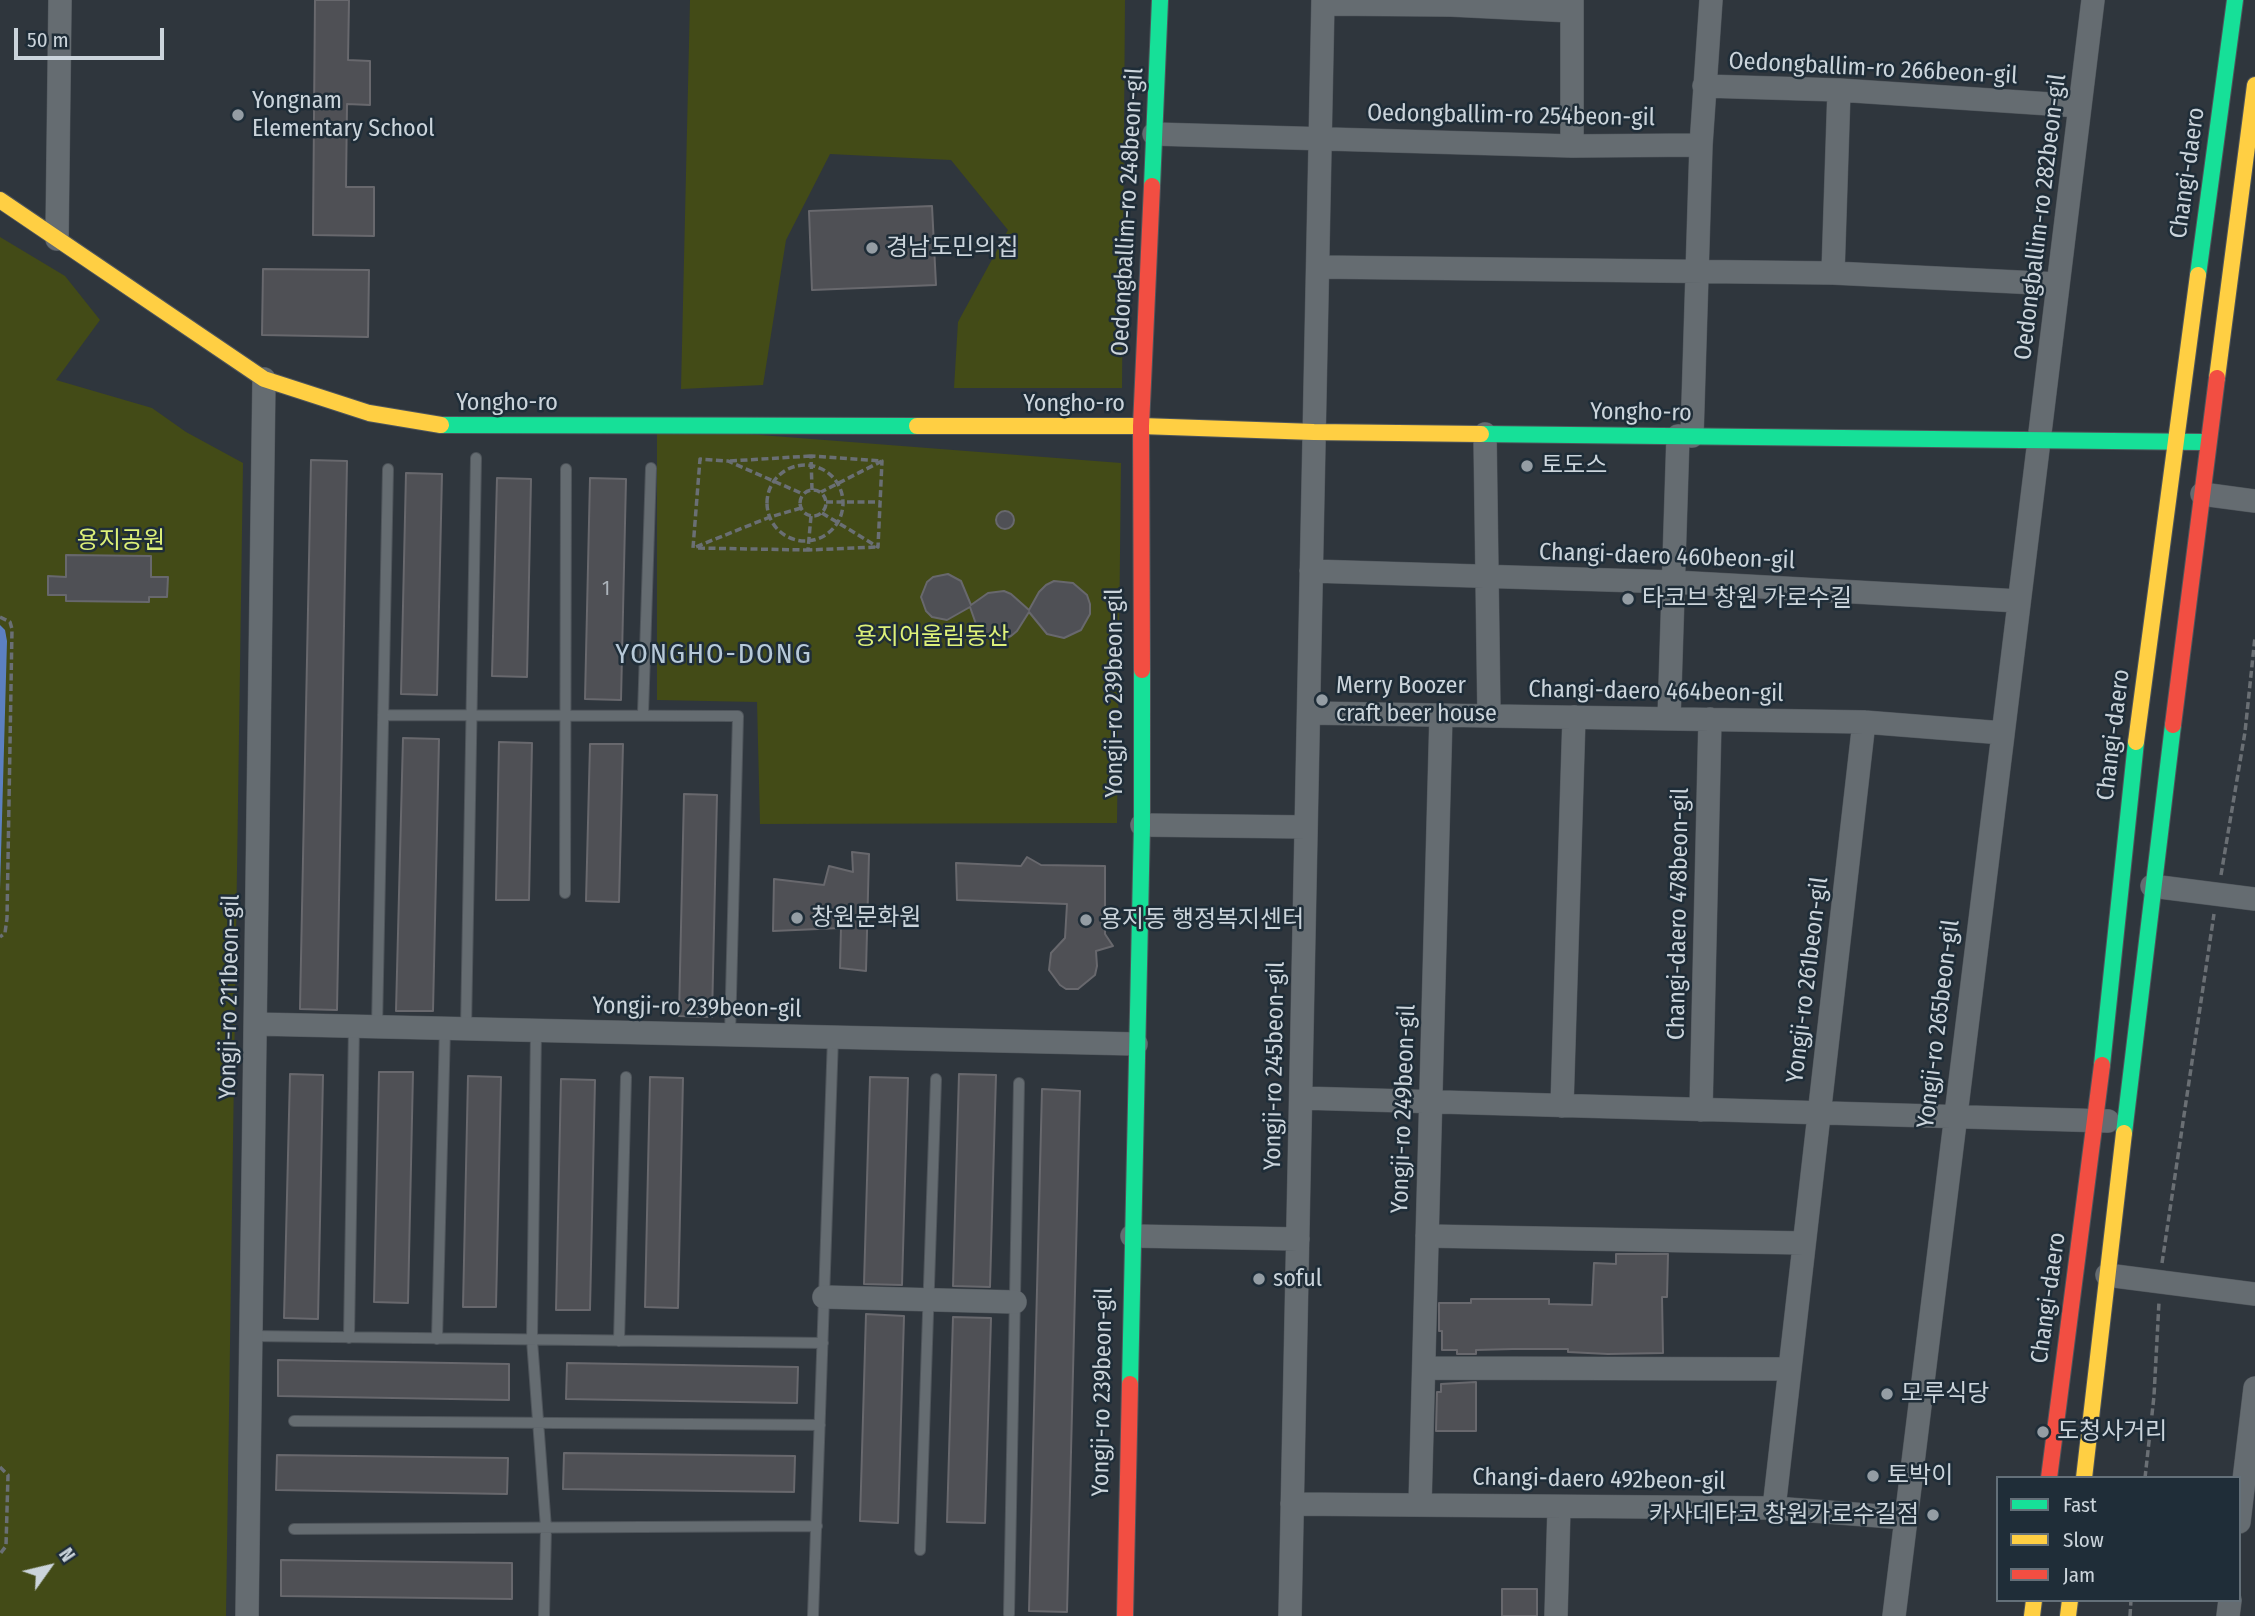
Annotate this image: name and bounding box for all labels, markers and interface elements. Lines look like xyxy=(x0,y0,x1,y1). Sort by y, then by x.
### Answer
scale bar xyxy=(18,14,168,58)
text: 50 m xyxy=(27,27,69,53)
street label: Oedongballim-ro 266beon-gil xyxy=(1728,47,2018,91)
street label: Oedongballim-ro 248beon-gil xyxy=(1106,67,1150,357)
street label: Oedongballim-ro 282beon-gil xyxy=(2009,72,2073,362)
place label: Yongnam Elementary School xyxy=(252,87,435,143)
street label: Oedongballim-ro 254beon-gil xyxy=(1367,99,1655,133)
street label: Changi-daero xyxy=(2165,106,2211,240)
marker: Yongnam Elementary School xyxy=(230,107,246,123)
place label: 경남도민의집 xyxy=(886,234,1018,262)
marker: 경남도민의집 xyxy=(864,240,880,256)
street label: Yongho-ro xyxy=(456,389,558,417)
street label: Yongho-ro xyxy=(1023,390,1125,418)
street label: Yongho-ro xyxy=(1590,398,1692,428)
place label: 토도스 xyxy=(1541,452,1607,480)
marker: 토도스 xyxy=(1519,458,1535,474)
park label: 용지공원 xyxy=(77,527,165,555)
street label: Changi-daero 460beon-gil xyxy=(1539,538,1795,576)
house number: 1 xyxy=(602,576,610,602)
place label: 타코브 창원 가로수길 xyxy=(1642,585,1852,613)
street label: Yongji-ro 239beon-gil xyxy=(1101,588,1129,798)
marker: 타코브 창원 가로수길 xyxy=(1620,591,1636,607)
park label: 용지어울림동산 xyxy=(855,623,1009,651)
district label: YONGHO-DONG xyxy=(617,638,811,672)
street label: Changi-daero xyxy=(2092,668,2136,802)
place label: Merry Boozer craft beer house xyxy=(1336,672,1497,728)
street label: Changi-daero 464beon-gil xyxy=(1528,675,1784,709)
marker: Merry Boozer craft beer house xyxy=(1314,692,1330,708)
street label: Changi-daero 478beon-gil xyxy=(1662,788,1696,1040)
street label: Yongji-ro 261beon-gil xyxy=(1781,875,1835,1085)
street label: Yongji-ro 211beon-gil xyxy=(214,894,246,1100)
place label: 창원문화원 xyxy=(811,904,921,932)
place label: 용지동 행정복지센터 xyxy=(1100,906,1304,934)
marker: 창원문화원 xyxy=(789,910,805,926)
marker: 용지동 행정복지센터 xyxy=(1078,912,1094,928)
street label: Yongji-ro 265beon-gil xyxy=(1912,918,1966,1130)
street label: Yongji-ro 245beon-gil xyxy=(1259,961,1291,1171)
street label: Yongji-ro 239beon-gil xyxy=(592,992,802,1024)
street label: Yongji-ro 249beon-gil xyxy=(1386,1004,1422,1214)
street label: Changi-daero xyxy=(2026,1231,2072,1365)
place label: soful xyxy=(1273,1265,1322,1293)
marker: soful xyxy=(1251,1271,1267,1287)
street label: Yongji-ro 239beon-gil xyxy=(1087,1287,1119,1497)
place label: 모루식당 xyxy=(1901,1380,1989,1408)
marker: 모루식당 xyxy=(1879,1386,1895,1402)
place label: 도청사거리 xyxy=(2057,1418,2167,1446)
marker: 도청사거리 xyxy=(2035,1424,2051,1440)
place label: 토박이 xyxy=(1887,1462,1953,1490)
street label: Changi-daero 492beon-gil xyxy=(1472,1463,1726,1497)
marker: 토박이 xyxy=(1865,1468,1881,1484)
legend xyxy=(1996,1476,2241,1602)
text: Fast xyxy=(2063,1492,2097,1518)
place label: 카사데타코 창원가로수길점 xyxy=(1648,1501,1919,1529)
marker: 카사데타코 창원가로수길점 xyxy=(1925,1507,1941,1523)
text: Slow xyxy=(2063,1527,2104,1553)
north arrow xyxy=(14,1532,84,1602)
text: N xyxy=(54,1544,80,1566)
text: Jam xyxy=(2063,1562,2095,1588)

